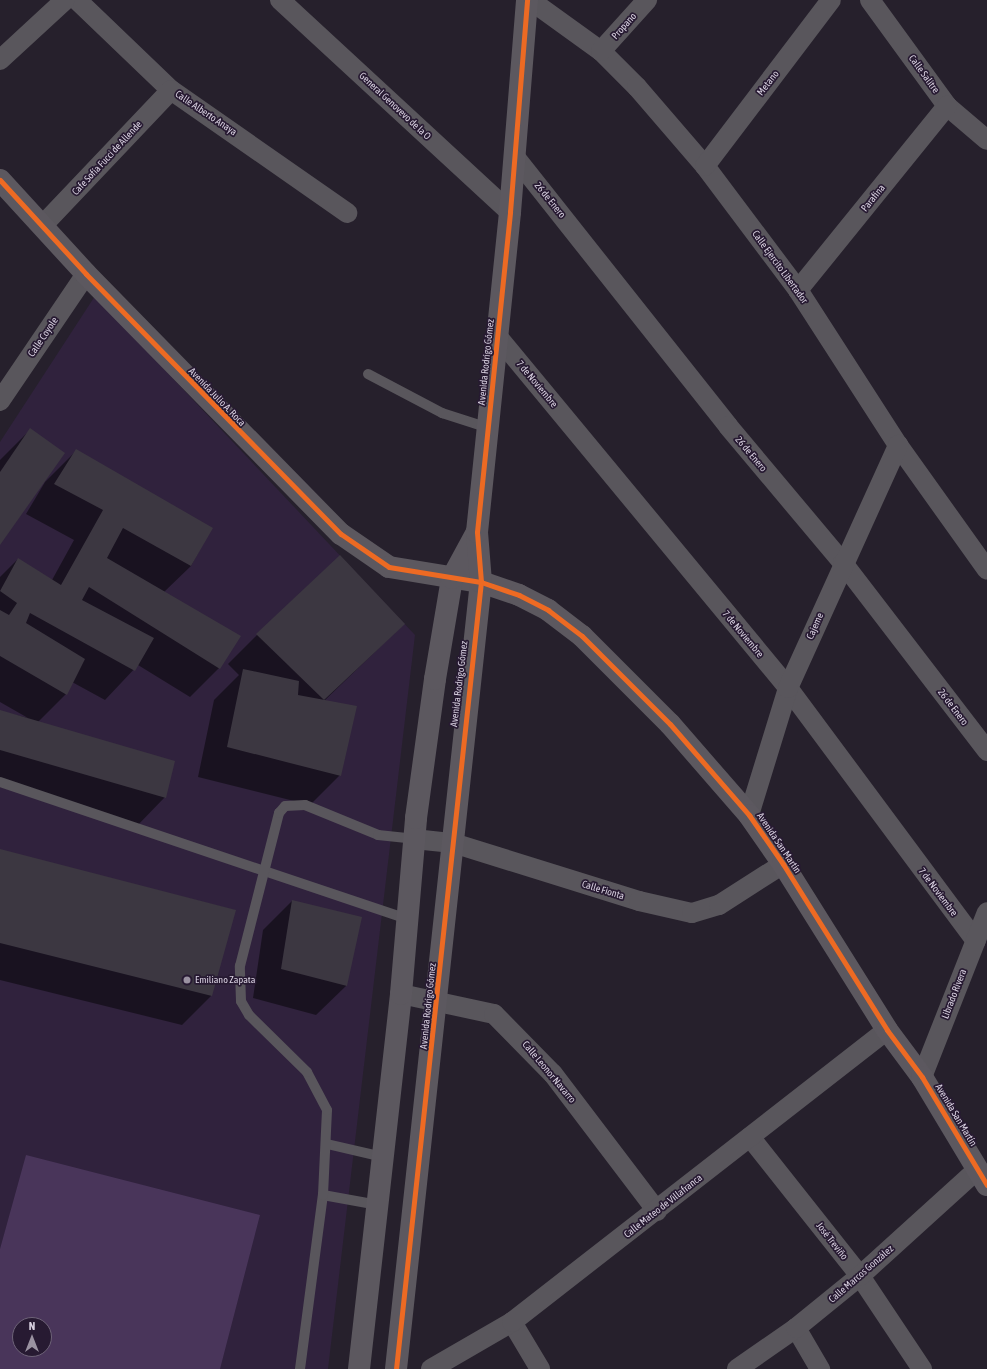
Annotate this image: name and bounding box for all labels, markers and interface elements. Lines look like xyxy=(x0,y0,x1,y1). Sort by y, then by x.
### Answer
street label: Propano xyxy=(609,10,639,42)
street label: Calle Salitre xyxy=(906,53,942,95)
street label: Metano xyxy=(755,68,781,98)
street label: General Genovevo de la O xyxy=(357,70,433,142)
street label: Calle Alberto Anaya xyxy=(173,88,239,138)
street label: Cafe Sofía Fucci de Allende xyxy=(70,118,144,198)
street label: 26 de Enero xyxy=(532,180,568,220)
street label: Parafina xyxy=(858,182,888,214)
street label: Calle Ejercito Libertador xyxy=(749,228,811,306)
street label: Calle Coyole xyxy=(25,315,61,359)
street label: Avenida Rodrigo Gómez xyxy=(476,318,496,406)
street label: 7 de Noviembre xyxy=(514,358,560,410)
street label: Avenida Julio A. Roca xyxy=(186,365,248,429)
street label: 26 de Enero xyxy=(733,434,769,474)
street label: 7 de Noviembre xyxy=(720,608,766,660)
street label: Cajeme xyxy=(804,611,826,641)
street label: Avenida Rodrigo Gómez xyxy=(448,640,470,728)
street label: 26 de Enero xyxy=(935,686,971,728)
street label: Avenida San Martín xyxy=(754,810,804,876)
street label: 7 de Noviembre xyxy=(916,865,960,919)
street label: Calle Fionta xyxy=(580,878,626,902)
street label: Avenida Rodrigo Gómez xyxy=(418,962,438,1050)
street label: Librado Rivera xyxy=(939,967,969,1021)
place label: Emiliano Zapata xyxy=(195,974,255,986)
marker: Emiliano Zapata xyxy=(182,975,192,985)
street label: Calle Leonor Navarro xyxy=(520,1039,578,1105)
street label: Avenida San Martín xyxy=(933,1082,979,1148)
street label: Calle Mateo de Villafranca xyxy=(621,1172,705,1240)
street label: José Treviño xyxy=(814,1220,850,1262)
street label: Calle Marcos González xyxy=(826,1243,896,1305)
north arrow xyxy=(12,1317,52,1357)
text: N xyxy=(29,1320,35,1332)

